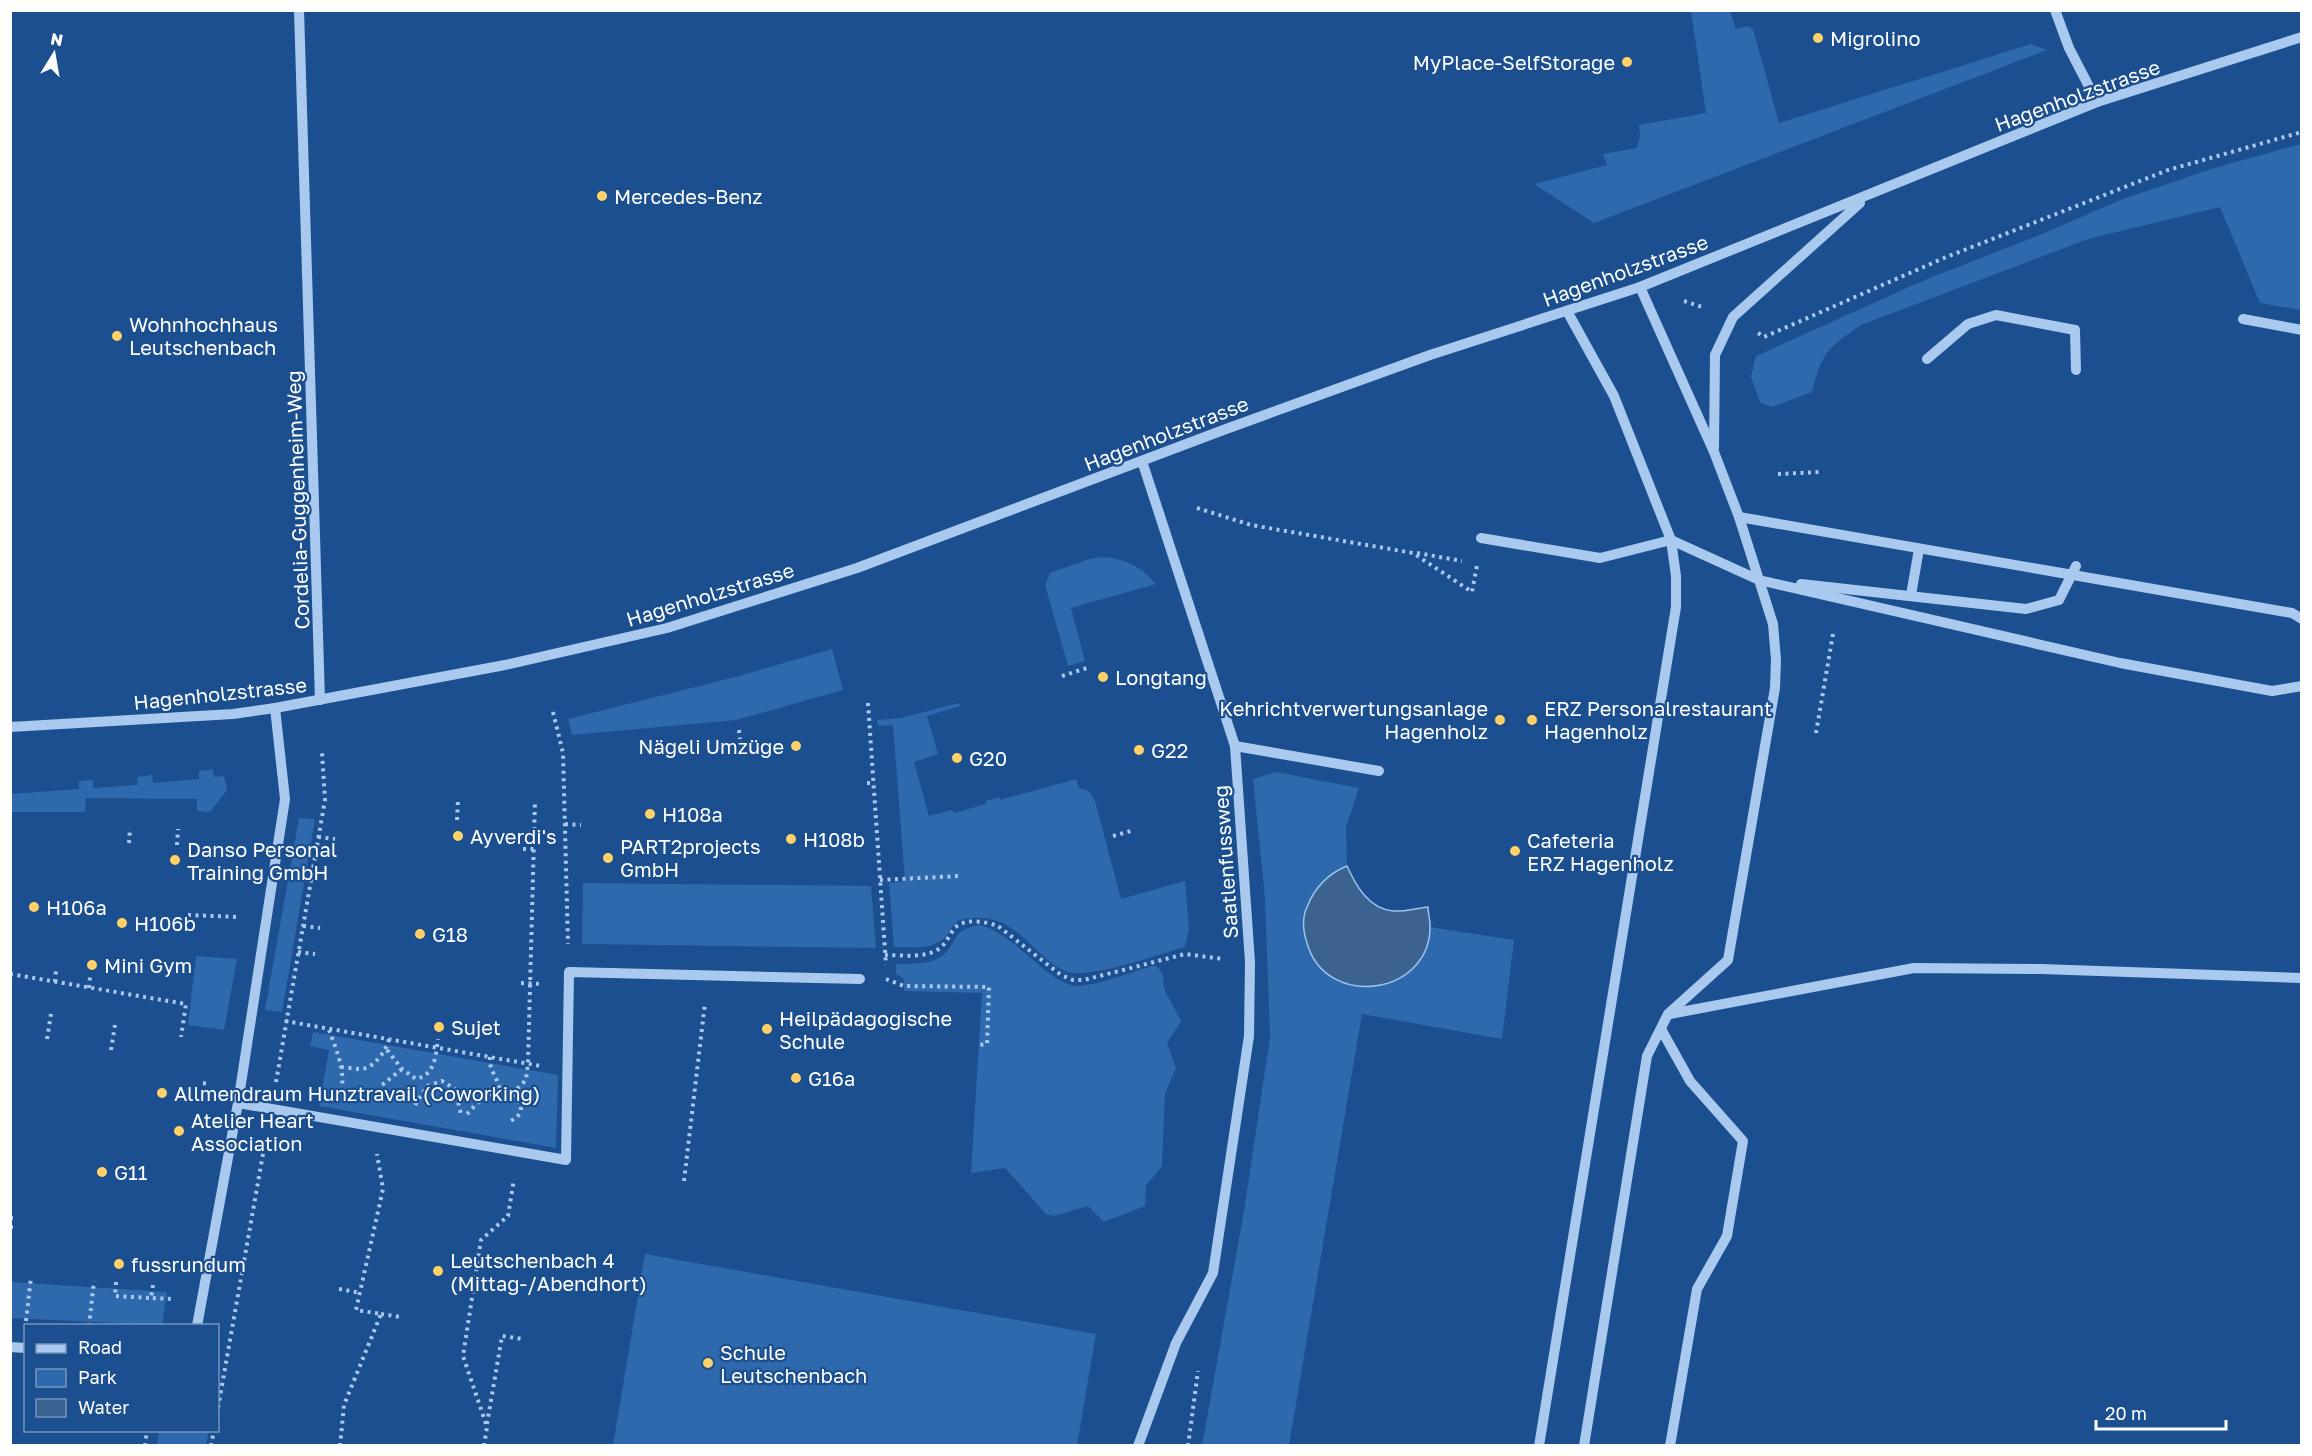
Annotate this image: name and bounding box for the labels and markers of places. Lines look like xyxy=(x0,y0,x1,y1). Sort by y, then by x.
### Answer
place label: Migrolino xyxy=(1830,26,1921,50)
marker: Migrolino xyxy=(1811,31,1825,45)
place label: MyPlace-SelfStorage xyxy=(1413,50,1615,74)
marker: MyPlace-SelfStorage xyxy=(1620,55,1634,69)
place label: Mercedes-Benz xyxy=(614,184,763,208)
marker: Mercedes-Benz xyxy=(595,189,609,203)
place label: Wohnhochhaus Leutschenbach xyxy=(129,312,278,359)
marker: Wohnhochhaus Leutschenbach xyxy=(110,329,124,343)
place label: Longtang xyxy=(1115,665,1207,689)
marker: Longtang xyxy=(1096,670,1110,684)
place label: Kehrichtverwertungsanlage Hagenholz xyxy=(1219,696,1488,743)
place label: ERZ Personalrestaurant Hagenholz xyxy=(1544,696,1772,743)
marker: Kehrichtverwertungsanlage Hagenholz xyxy=(1493,713,1507,727)
marker: ERZ Personalrestaurant Hagenholz xyxy=(1525,713,1539,727)
place label: Nägeli Umzüge xyxy=(638,734,784,758)
place label: G22 xyxy=(1151,738,1188,762)
marker: Nägeli Umzüge xyxy=(789,739,803,753)
marker: G22 xyxy=(1132,743,1146,757)
place label: G20 xyxy=(969,746,1007,770)
marker: G20 xyxy=(950,751,964,765)
place label: H108a xyxy=(662,802,723,826)
marker: H108a xyxy=(643,807,657,821)
place label: Ayverdi's xyxy=(470,824,557,848)
place label: H108b xyxy=(803,827,865,851)
place label: Cafeteria ERZ Hagenholz xyxy=(1527,828,1674,875)
marker: Ayverdi's xyxy=(451,829,465,843)
marker: H108b xyxy=(784,832,798,846)
place label: PART2projects GmbH xyxy=(620,834,761,881)
place label: Danso Personal Training GmbH xyxy=(187,837,337,884)
marker: Cafeteria ERZ Hagenholz xyxy=(1508,844,1522,858)
marker: PART2projects GmbH xyxy=(601,851,615,865)
marker: Danso Personal Training GmbH xyxy=(168,853,182,867)
place label: H106a xyxy=(46,895,107,919)
marker: H106a xyxy=(27,900,41,914)
place label: H106b xyxy=(134,911,196,935)
marker: H106b xyxy=(115,916,129,930)
place label: G18 xyxy=(432,922,468,946)
marker: G18 xyxy=(413,927,427,941)
place label: Mini Gym xyxy=(104,953,192,977)
marker: Mini Gym xyxy=(85,958,99,972)
place label: Heilpädagogische Schule xyxy=(779,1006,952,1053)
place label: Sujet xyxy=(451,1015,501,1039)
marker: Sujet xyxy=(432,1020,446,1034)
marker: Heilpädagogische Schule xyxy=(760,1022,774,1036)
place label: G16a xyxy=(808,1066,855,1090)
marker: G16a xyxy=(789,1071,803,1085)
place label: Allmendraum Hunztravail (Coworking) xyxy=(174,1081,540,1105)
marker: Allmendraum Hunztravail (Coworking) xyxy=(155,1086,169,1100)
place label: Atelier Heart Association xyxy=(191,1108,314,1155)
marker: Atelier Heart Association xyxy=(172,1124,186,1138)
place label: G11 xyxy=(114,1160,148,1184)
marker: G11 xyxy=(95,1165,109,1179)
place label: Leutschenbach 4 (Mittag-/Abendhort) xyxy=(450,1248,647,1295)
place label: fussrundum xyxy=(131,1252,246,1276)
marker: fussrundum xyxy=(112,1257,126,1271)
marker: Leutschenbach 4 (Mittag-/Abendhort) xyxy=(431,1264,445,1278)
place label: Schule Leutschenbach xyxy=(720,1340,867,1387)
marker: Schule Leutschenbach xyxy=(701,1356,715,1370)

